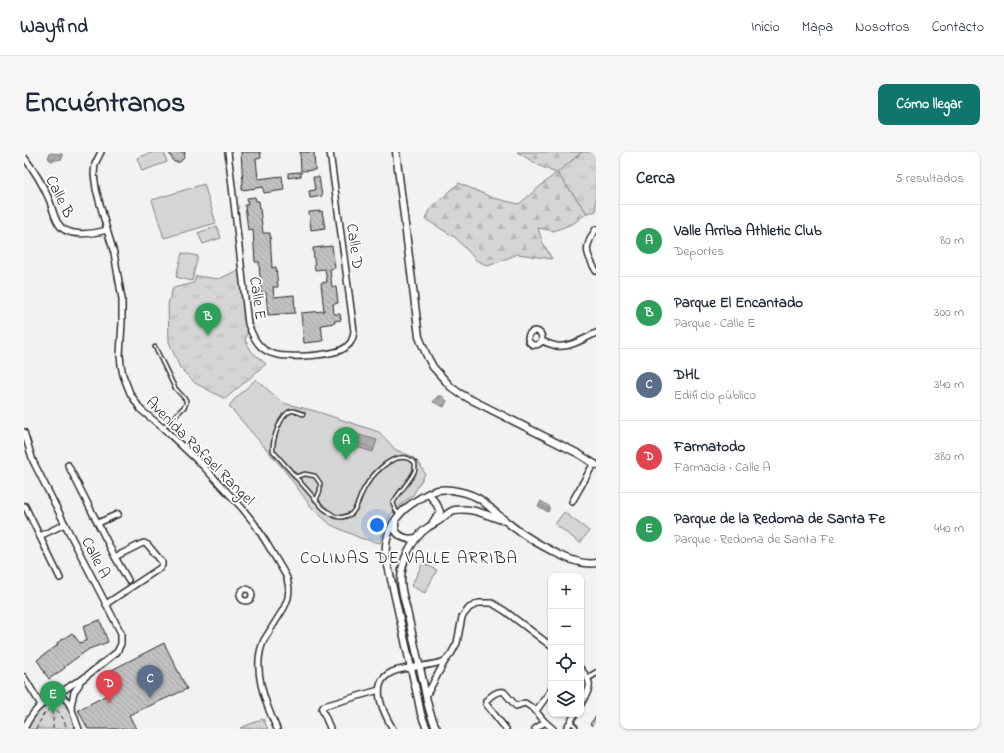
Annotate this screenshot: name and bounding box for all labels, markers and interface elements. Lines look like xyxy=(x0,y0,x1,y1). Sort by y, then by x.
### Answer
text: Wayfind xyxy=(20,14,88,41)
text: Inicio xyxy=(751,17,780,38)
text: Mapa xyxy=(802,17,833,38)
text: Nosotros xyxy=(855,17,910,38)
text: Contacto xyxy=(932,17,984,38)
text: Encuéntranos xyxy=(24,84,185,125)
button: Cómo llegar xyxy=(878,84,980,125)
text: Cerca xyxy=(636,166,675,191)
text: 5 resultados xyxy=(895,169,964,188)
street label: Calle B xyxy=(39,172,80,222)
text: Valle Arriba Athletic Club xyxy=(674,220,822,242)
street label: Calle D xyxy=(339,222,369,271)
text: A xyxy=(645,231,653,250)
text: 80 m xyxy=(940,231,964,250)
text: Deportes xyxy=(674,242,724,261)
street label: Calle E xyxy=(242,275,272,322)
text: Parque El Encantado xyxy=(674,292,803,314)
pin: B xyxy=(195,303,221,336)
text: B xyxy=(645,303,653,322)
text: 300 m xyxy=(934,303,964,322)
text: Parque · Calle E xyxy=(674,314,755,333)
text: DHL xyxy=(674,364,699,386)
text: C xyxy=(645,375,653,394)
text: 340 m xyxy=(934,375,964,394)
text: Edificio público xyxy=(674,386,756,405)
street label: Avenida Rafael Rangel xyxy=(140,391,260,512)
pin: A xyxy=(333,427,359,460)
text: Farmatodo xyxy=(674,436,745,458)
text: D xyxy=(644,447,654,466)
text: 380 m xyxy=(935,447,964,466)
text: Farmacia · Calle A xyxy=(674,458,771,477)
text: Parque de la Redoma de Santa Fe xyxy=(674,508,885,530)
your location xyxy=(367,515,387,535)
text: E xyxy=(645,519,653,538)
text: 440 m xyxy=(934,519,964,538)
text: Parque · Redoma de Santa Fe xyxy=(674,530,834,549)
street label: Calle A xyxy=(74,533,116,583)
district label: COLINAS DE VALLE ARRIBA xyxy=(300,546,518,571)
map controls xyxy=(548,573,584,717)
button: + xyxy=(548,573,584,609)
button: − xyxy=(548,609,584,645)
button: locate xyxy=(548,645,584,681)
pin: C xyxy=(137,665,163,698)
pin: D xyxy=(96,670,122,703)
pin: E xyxy=(40,681,66,714)
button: layers xyxy=(548,681,584,717)

